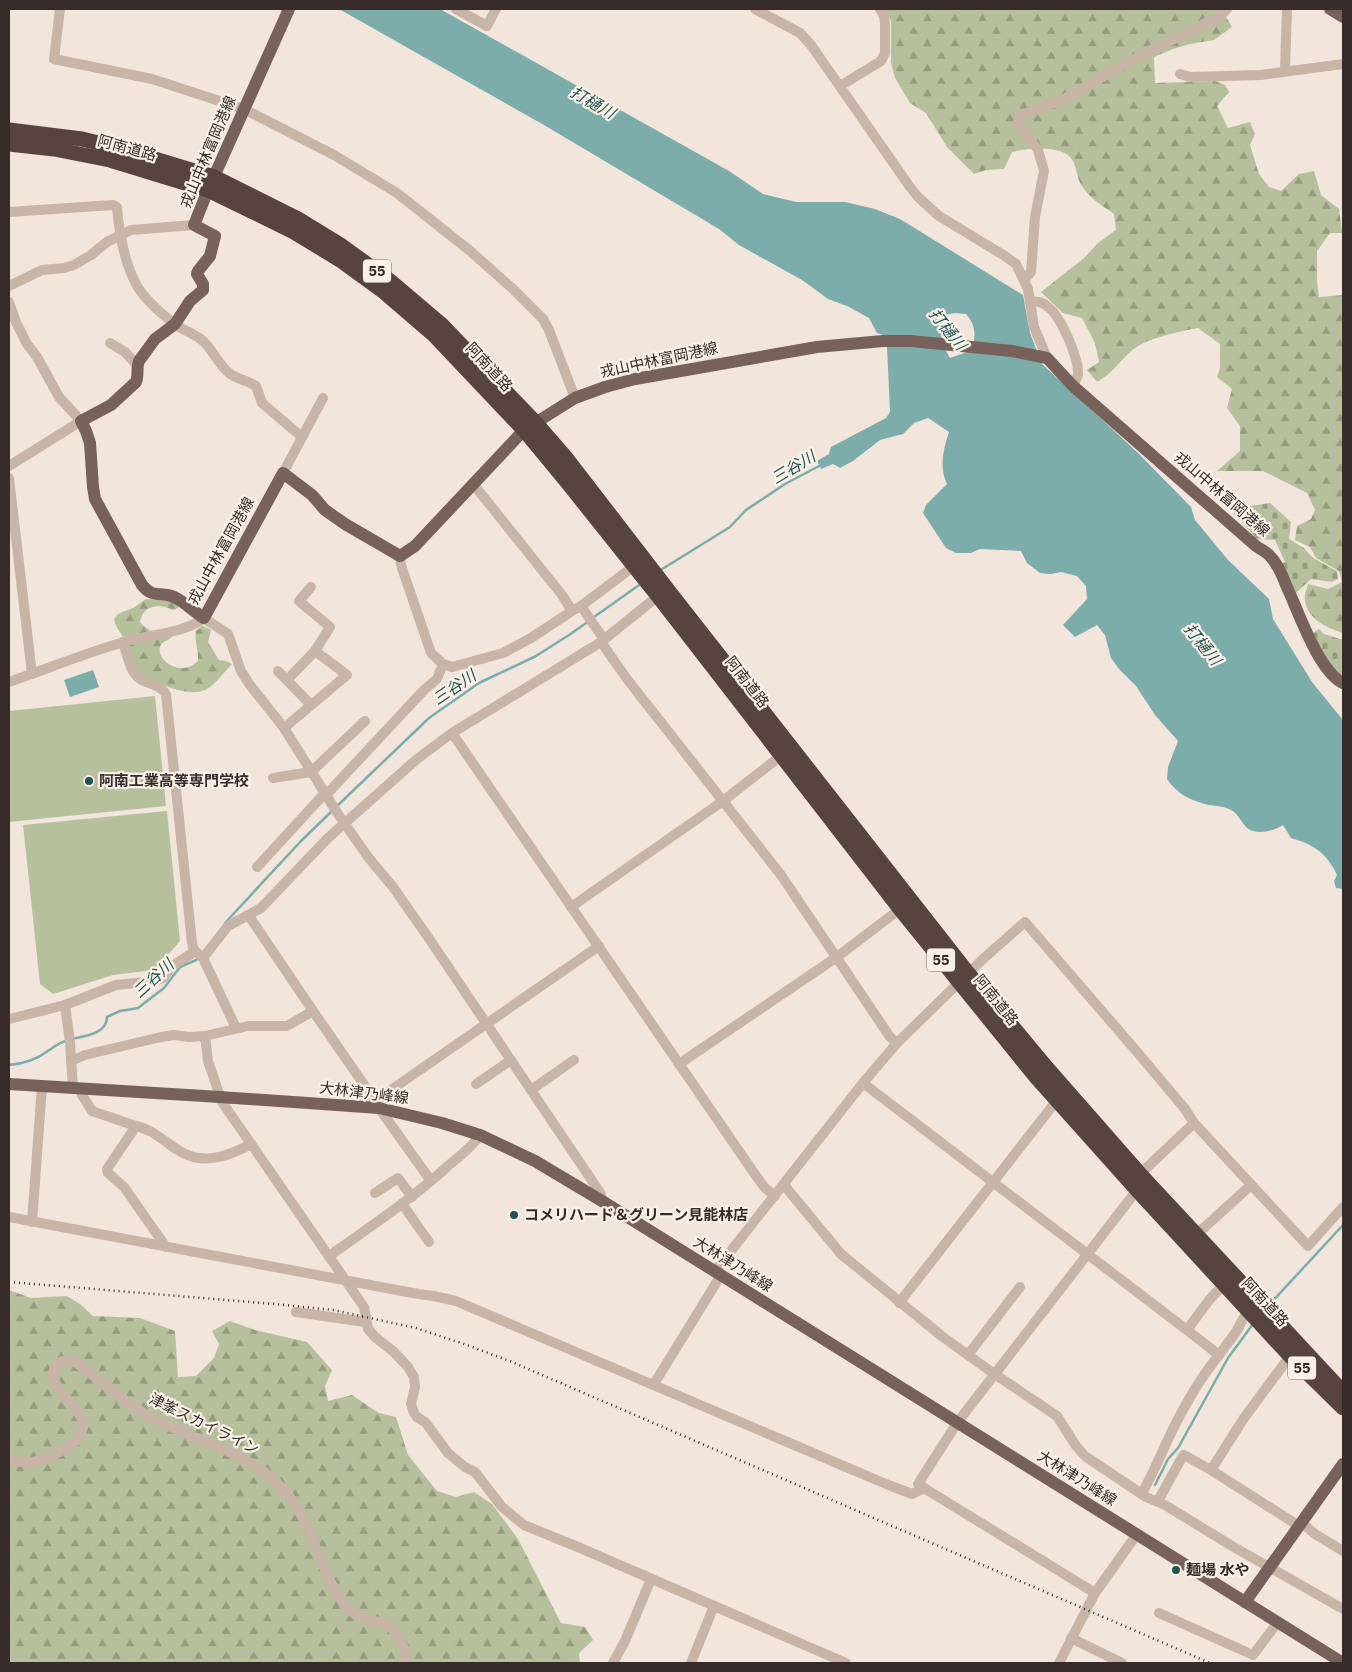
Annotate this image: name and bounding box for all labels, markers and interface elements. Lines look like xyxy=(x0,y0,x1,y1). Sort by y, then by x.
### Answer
water label: 打樋川 xyxy=(567,81,621,124)
street label: 戎山中林富岡港線 xyxy=(175,93,240,211)
street label: 阿南道路 xyxy=(96,131,159,164)
road number: 55 xyxy=(363,260,391,282)
water label: 打樋川 xyxy=(925,304,972,355)
street label: 阿南道路 xyxy=(462,338,517,395)
street label: 戎山中林富岡港線 xyxy=(598,338,720,381)
water label: 三谷川 xyxy=(767,445,820,488)
street label: 戎山中林富岡港線 xyxy=(1171,447,1274,540)
street label: 戎山中林富岡港線 xyxy=(183,494,258,608)
water label: 打樋川 xyxy=(1180,619,1227,670)
street label: 阿南道路 xyxy=(721,652,773,711)
water label: 三谷川 xyxy=(429,664,481,709)
place label: 阿南工業高等専門学校 xyxy=(99,771,249,790)
marker: 阿南工業高等専門学校 xyxy=(83,775,95,787)
road number: 55 xyxy=(927,948,955,972)
water label: 三谷川 xyxy=(129,953,179,1002)
street label: 阿南道路 xyxy=(970,970,1023,1029)
street label: 大林津乃峰線 xyxy=(318,1078,410,1107)
place label: コメリハード＆グリーン見能林店 xyxy=(524,1205,748,1224)
marker: コメリハード＆グリーン見能林店 xyxy=(508,1209,520,1221)
street label: 大林津乃峰線 xyxy=(690,1232,776,1295)
street label: 阿南道路 xyxy=(1238,1273,1293,1330)
road number: 55 xyxy=(1288,1356,1316,1380)
street label: 津峯スカイライン xyxy=(146,1389,262,1458)
street label: 大林津乃峰線 xyxy=(1034,1446,1120,1509)
place label: 麺場 水や xyxy=(1186,1560,1250,1579)
marker: 麺場 水や xyxy=(1170,1564,1182,1576)

